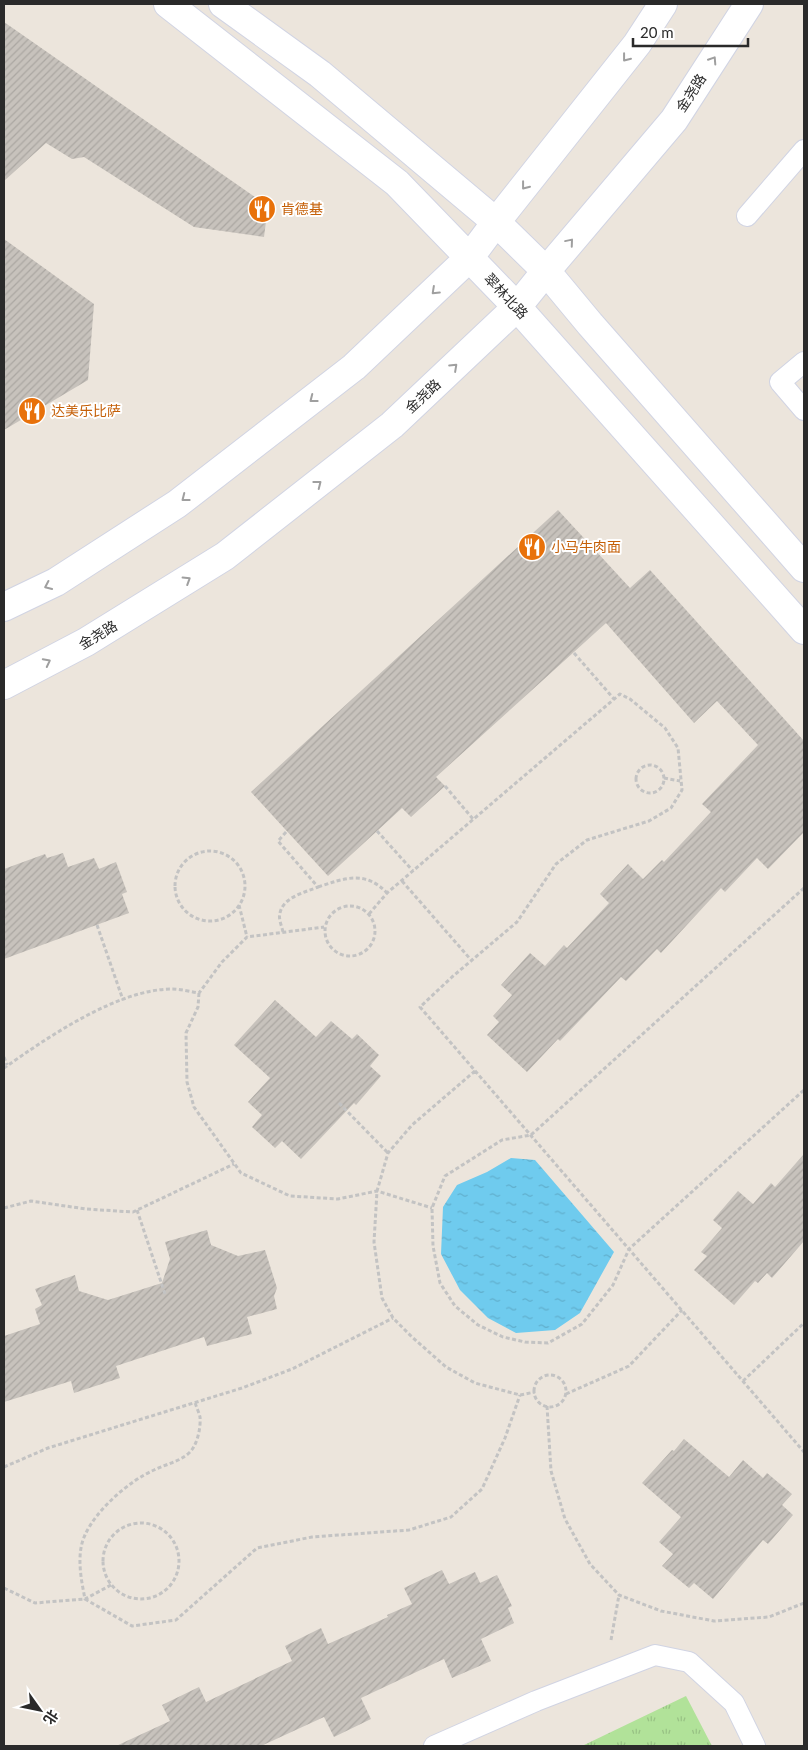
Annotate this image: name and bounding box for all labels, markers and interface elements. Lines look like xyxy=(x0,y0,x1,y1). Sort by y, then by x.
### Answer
scale bar xyxy=(633,15,748,47)
text: 20 m xyxy=(640,23,674,41)
one-way arrow xyxy=(623,52,631,61)
one-way arrow xyxy=(707,56,716,66)
street label: 金尧路 xyxy=(672,70,709,115)
one-way arrow xyxy=(521,180,530,189)
restaurant icon: 肯德基 xyxy=(247,194,277,224)
place label: 肯德基 xyxy=(281,200,323,217)
one-way arrow xyxy=(564,239,573,248)
street label: 翠林北路 xyxy=(481,269,532,322)
one-way arrow xyxy=(431,285,440,294)
one-way arrow xyxy=(448,364,457,373)
street label: 金尧路 xyxy=(402,375,444,416)
one-way arrow xyxy=(310,393,319,401)
restaurant icon: 达美乐比萨 xyxy=(17,396,47,426)
place label: 达美乐比萨 xyxy=(51,402,121,419)
one-way arrow xyxy=(312,481,321,489)
one-way arrow xyxy=(181,492,190,501)
restaurant icon: 小马牛肉面 xyxy=(517,532,547,562)
place label: 小马牛肉面 xyxy=(551,538,621,555)
one-way arrow xyxy=(181,577,191,586)
one-way arrow xyxy=(44,580,53,590)
street label: 金尧路 xyxy=(75,616,120,653)
one-way arrow xyxy=(42,658,51,668)
north arrow xyxy=(15,1685,65,1735)
text: 北 xyxy=(40,1707,62,1728)

